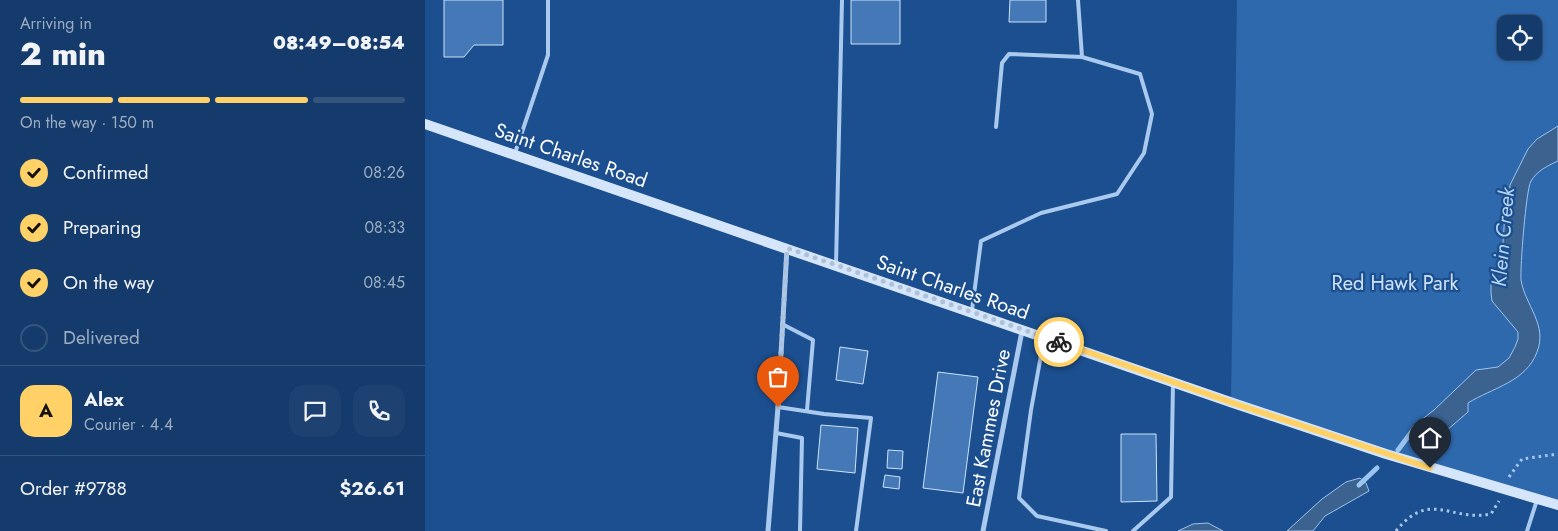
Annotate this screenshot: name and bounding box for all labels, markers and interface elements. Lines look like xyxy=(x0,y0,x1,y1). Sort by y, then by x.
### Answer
text: Arriving in xyxy=(20,12,92,35)
map controls xyxy=(1497,15,1542,60)
button: locate xyxy=(1497,15,1542,60)
text: 08:49–08:54 xyxy=(273,29,405,56)
text: 2 min xyxy=(20,31,106,77)
text: On the way · 150 m xyxy=(20,111,154,134)
street label: Saint Charles Road xyxy=(491,116,651,195)
icon: check xyxy=(20,159,48,187)
text: Confirmed xyxy=(63,159,149,186)
text: 08:26 xyxy=(364,161,405,184)
water label: Klein Creek xyxy=(1484,185,1522,288)
icon: check xyxy=(20,214,48,242)
text: Preparing xyxy=(63,214,141,241)
text: 08:33 xyxy=(364,216,405,239)
street label: Saint Charles Road xyxy=(873,248,1033,327)
icon: check xyxy=(20,269,48,297)
text: On the way xyxy=(63,269,154,296)
park label: Red Hawk Park xyxy=(1332,269,1459,298)
text: 08:45 xyxy=(364,271,405,294)
courier xyxy=(1034,317,1084,367)
text: Delivered xyxy=(63,324,140,351)
icon: bike xyxy=(1045,328,1073,356)
street label: East Kammes Drive xyxy=(959,347,1018,510)
pin xyxy=(757,356,799,407)
icon: bag xyxy=(764,363,792,391)
button: chat xyxy=(289,385,341,437)
button: phone xyxy=(353,385,405,437)
text: Alex xyxy=(84,386,124,413)
text: A xyxy=(39,397,53,424)
text: Courier · 4.4 xyxy=(84,413,173,436)
pin xyxy=(1409,417,1451,468)
icon: home xyxy=(1416,424,1444,452)
text: Order #9788 xyxy=(20,475,127,502)
text: $26.61 xyxy=(340,475,405,502)

